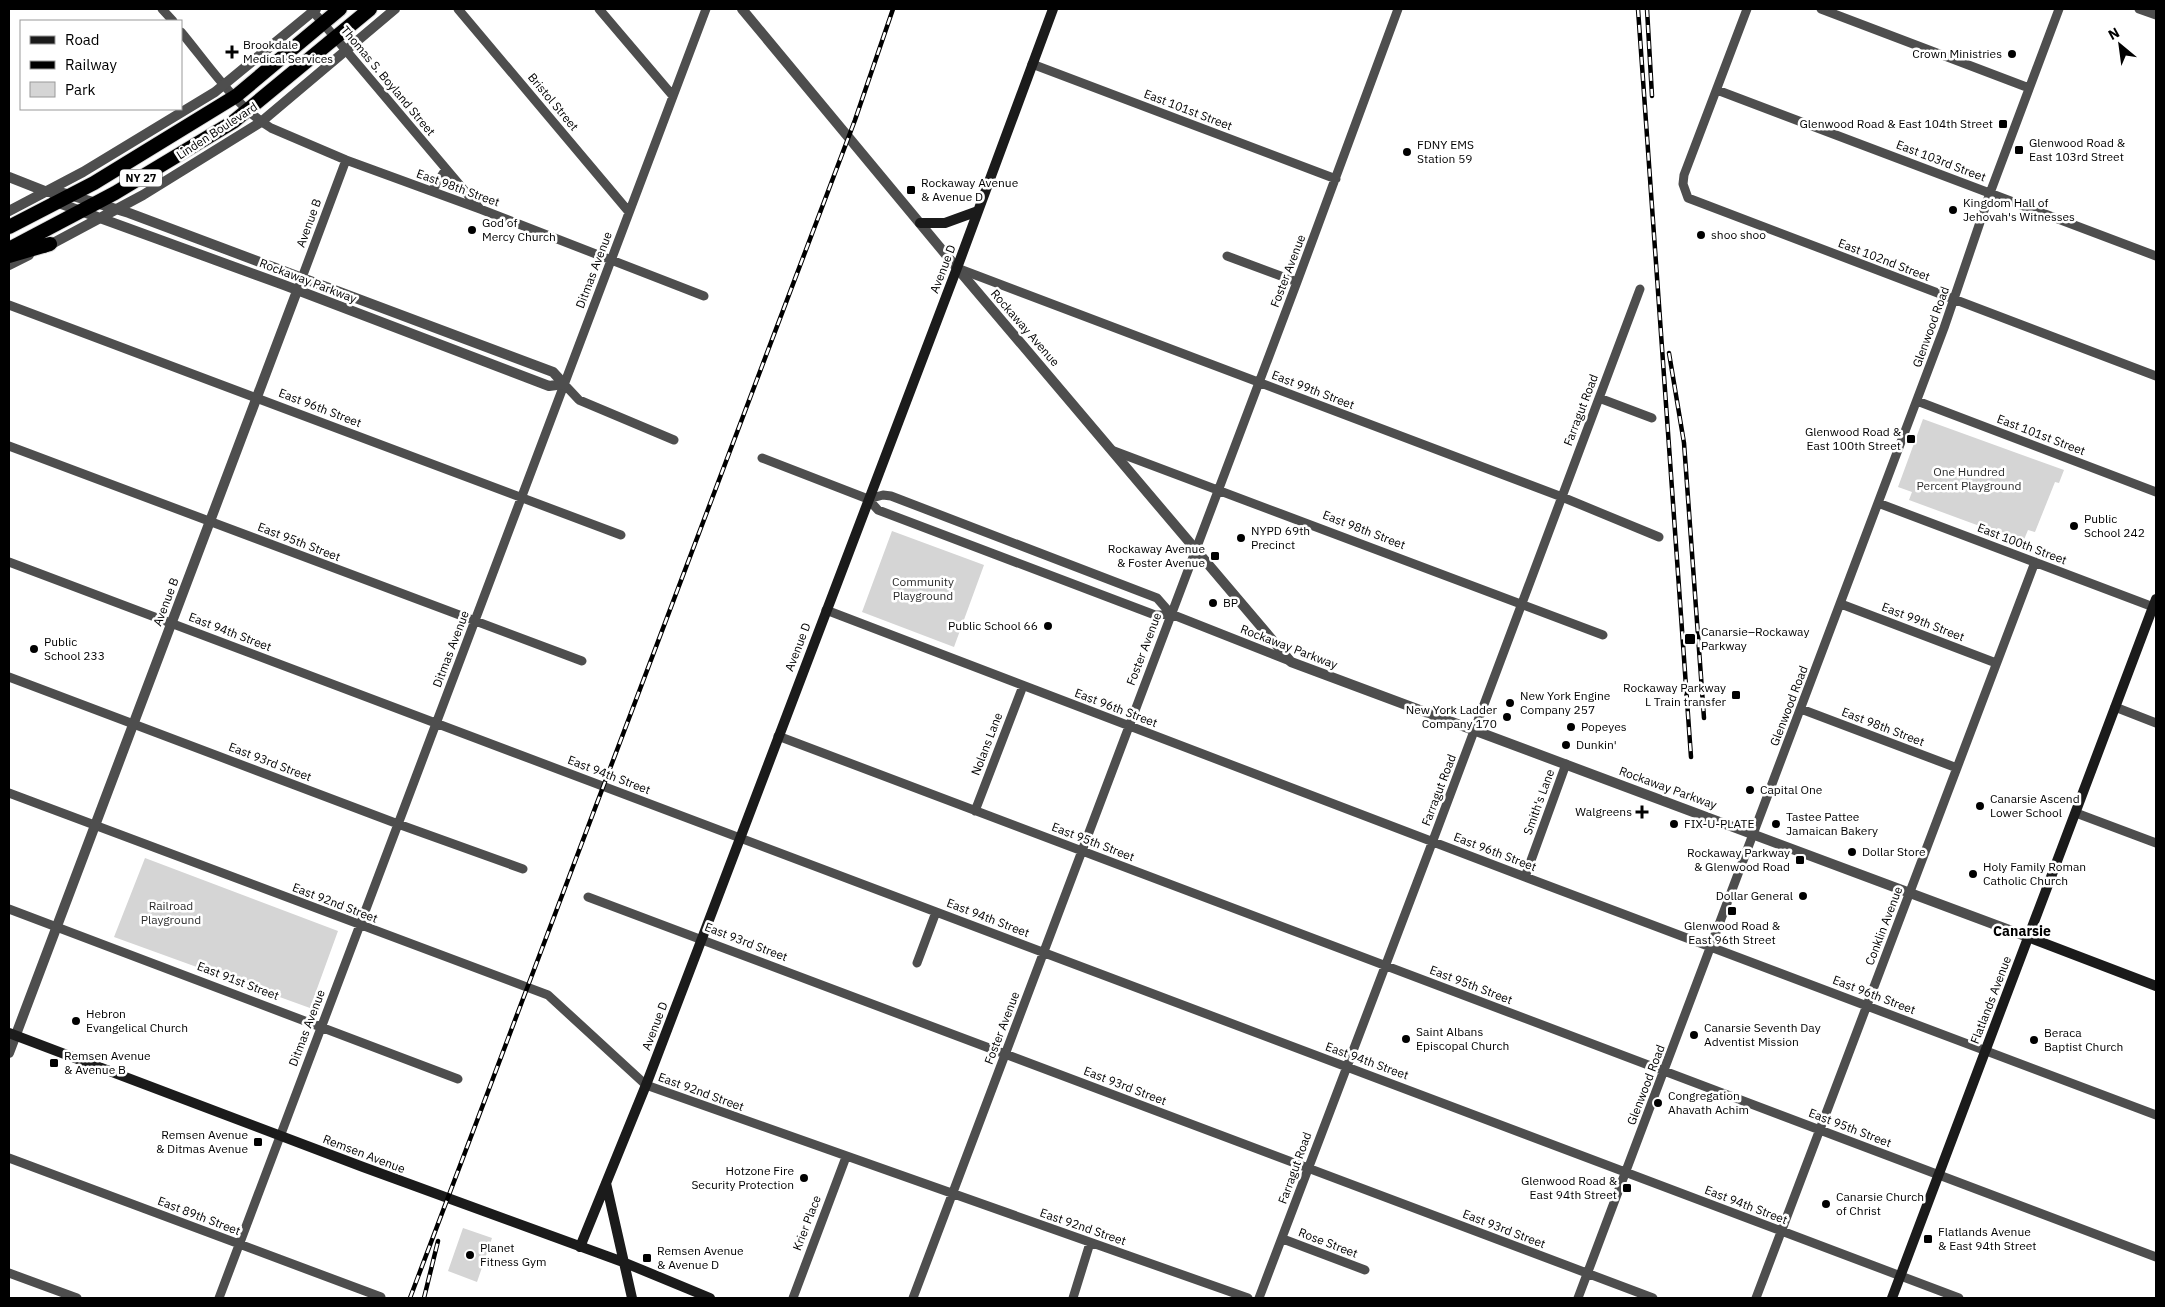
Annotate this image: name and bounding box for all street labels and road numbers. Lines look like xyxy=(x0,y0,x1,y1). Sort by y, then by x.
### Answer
street label: Thomas S. Boyland Street xyxy=(338,23,439,139)
street label: Bristol Street xyxy=(525,70,582,134)
street label: East 101st Street xyxy=(1142,86,1235,133)
street label: Linden Boulevard xyxy=(173,99,260,162)
street label: East 103rd Street xyxy=(1894,137,1988,185)
street label: East 98th Street xyxy=(415,166,502,210)
road number: NY 27 xyxy=(120,170,162,187)
street label: Avenue B xyxy=(293,196,324,249)
street label: Ditmas Avenue xyxy=(572,229,615,310)
street label: Foster Avenue xyxy=(1267,232,1308,309)
street label: East 102nd Street xyxy=(1836,235,1932,284)
street label: Avenue D xyxy=(926,242,959,295)
street label: Rockaway Parkway xyxy=(257,255,359,306)
street label: Glenwood Road xyxy=(1909,284,1952,369)
street label: Rockaway Avenue xyxy=(988,286,1063,370)
street label: East 99th Street xyxy=(1270,367,1357,412)
street label: Farragut Road xyxy=(1560,372,1601,448)
street label: East 96th Street xyxy=(277,385,364,430)
street label: East 101st Street xyxy=(1995,411,2088,458)
street label: East 98th Street xyxy=(1321,507,1408,552)
street label: East 95th Street xyxy=(256,519,343,564)
street label: East 100th Street xyxy=(1975,520,2069,567)
street label: Avenue B xyxy=(149,575,182,628)
street label: East 99th Street xyxy=(1880,599,1967,644)
street label: Ditmas Avenue xyxy=(429,608,472,689)
street label: East 94th Street xyxy=(187,609,274,654)
street label: Foster Avenue xyxy=(1123,610,1164,687)
street label: Avenue D xyxy=(781,620,814,673)
street label: Rockaway Parkway xyxy=(1238,621,1340,672)
street label: Glenwood Road xyxy=(1766,663,1811,748)
street label: East 96th Street xyxy=(1073,685,1160,730)
street label: East 98th Street xyxy=(1840,704,1927,749)
street label: Nolans Lane xyxy=(968,710,1006,777)
street label: East 93rd Street xyxy=(227,739,314,784)
street label: East 94th Street xyxy=(566,752,653,797)
street label: Farragut Road xyxy=(1418,752,1459,828)
street label: Rockaway Parkway xyxy=(1617,763,1719,812)
street label: Smith's Lane xyxy=(1520,767,1557,837)
street label: East 95th Street xyxy=(1050,819,1137,864)
street label: East 96th Street xyxy=(1452,829,1539,874)
street label: East 92nd Street xyxy=(290,879,380,926)
street label: Conklin Avenue xyxy=(1862,884,1906,967)
street label: East 94th Street xyxy=(945,895,1032,940)
street label: East 93rd Street xyxy=(703,919,790,964)
street label: Flatlands Avenue xyxy=(1967,953,2014,1046)
street label: East 91st Street xyxy=(195,958,281,1003)
street label: East 95th Street xyxy=(1428,962,1515,1007)
street label: East 96th Street xyxy=(1831,972,1918,1017)
street label: Ditmas Avenue xyxy=(285,987,328,1068)
street label: Foster Avenue xyxy=(981,989,1022,1066)
street label: Avenue D xyxy=(638,999,671,1052)
street label: East 94th Street xyxy=(1324,1039,1411,1083)
street label: Glenwood Road xyxy=(1623,1042,1668,1127)
street label: East 93rd Street xyxy=(1082,1063,1169,1108)
street label: East 92nd Street xyxy=(656,1069,746,1114)
street label: East 95th Street xyxy=(1807,1105,1894,1150)
street label: Farragut Road xyxy=(1275,1130,1314,1206)
street label: Remsen Avenue xyxy=(321,1131,408,1176)
street label: East 94th Street xyxy=(1703,1182,1790,1227)
street label: East 89th Street xyxy=(156,1193,243,1238)
street label: Krier Place xyxy=(789,1193,824,1253)
street label: East 92nd Street xyxy=(1038,1205,1128,1248)
street label: East 93rd Street xyxy=(1461,1206,1548,1251)
street label: Rose Street xyxy=(1296,1224,1360,1261)

